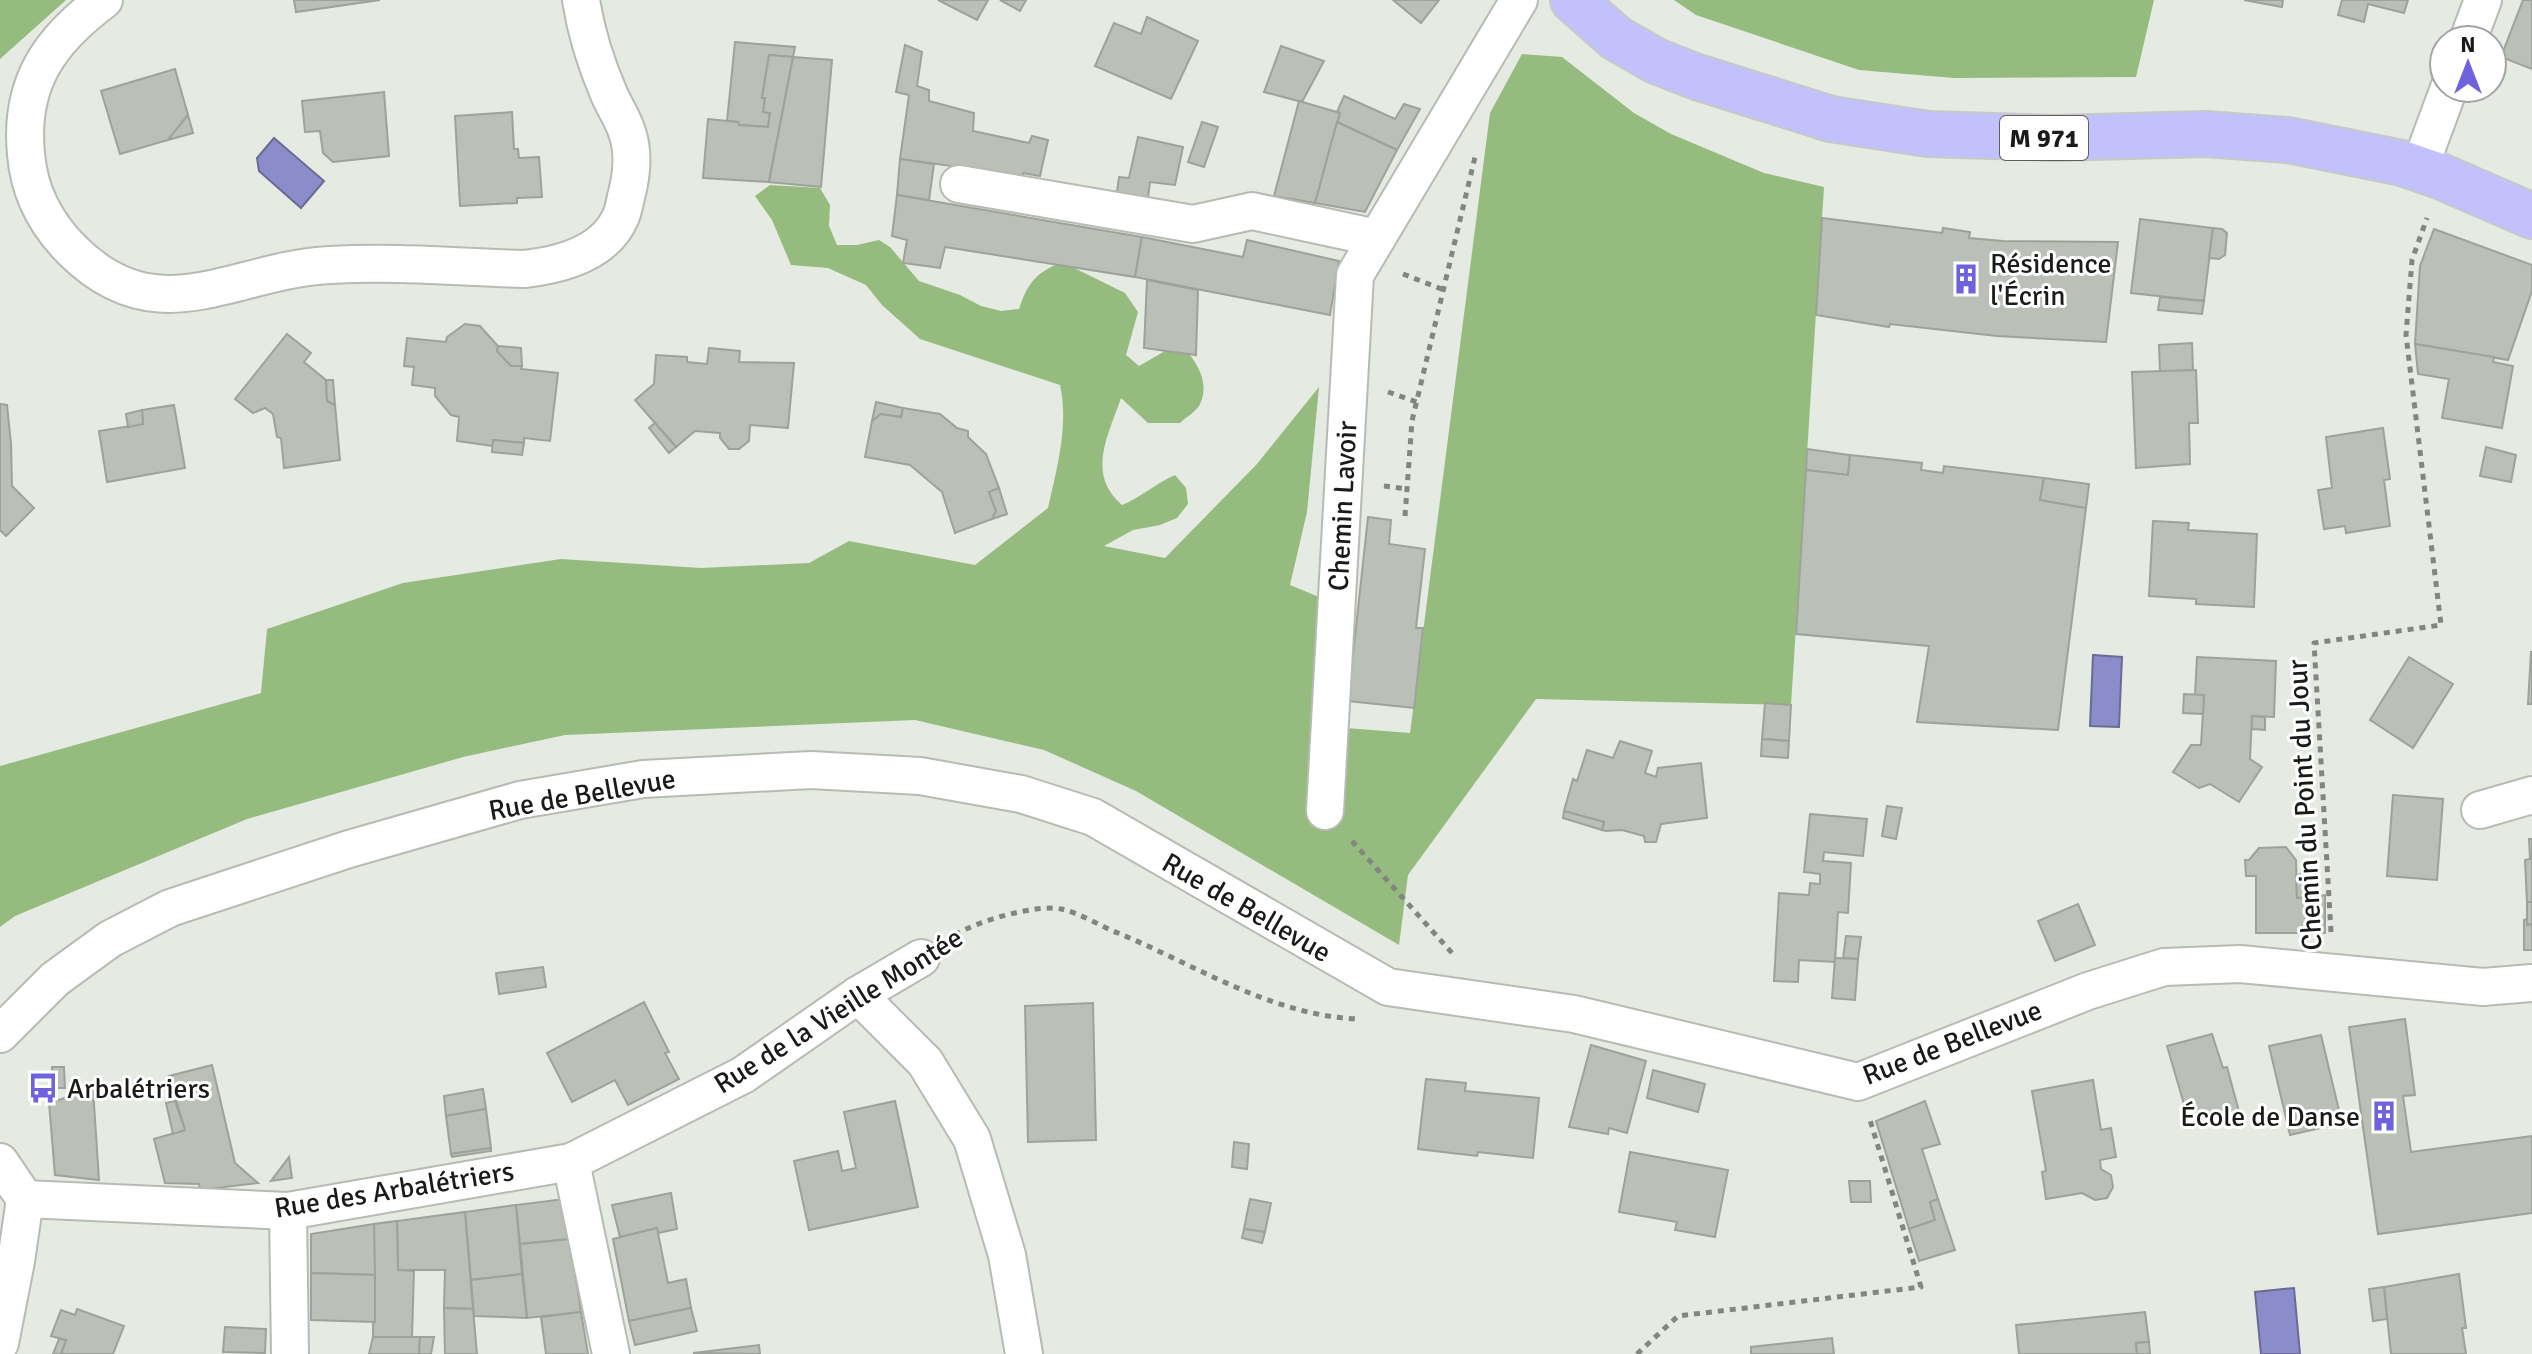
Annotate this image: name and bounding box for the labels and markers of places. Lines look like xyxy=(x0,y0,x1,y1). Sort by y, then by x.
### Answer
place label: Résidence l'Écrin xyxy=(1990,247,2112,313)
building icon: Résidence l'Écrin xyxy=(1949,262,1983,296)
bus stop icon: Arbalétriers xyxy=(26,1071,60,1105)
place label: Arbalétriers xyxy=(67,1072,210,1106)
building icon: École de Danse xyxy=(2367,1099,2401,1133)
place label: École de Danse xyxy=(2180,1100,2360,1134)

